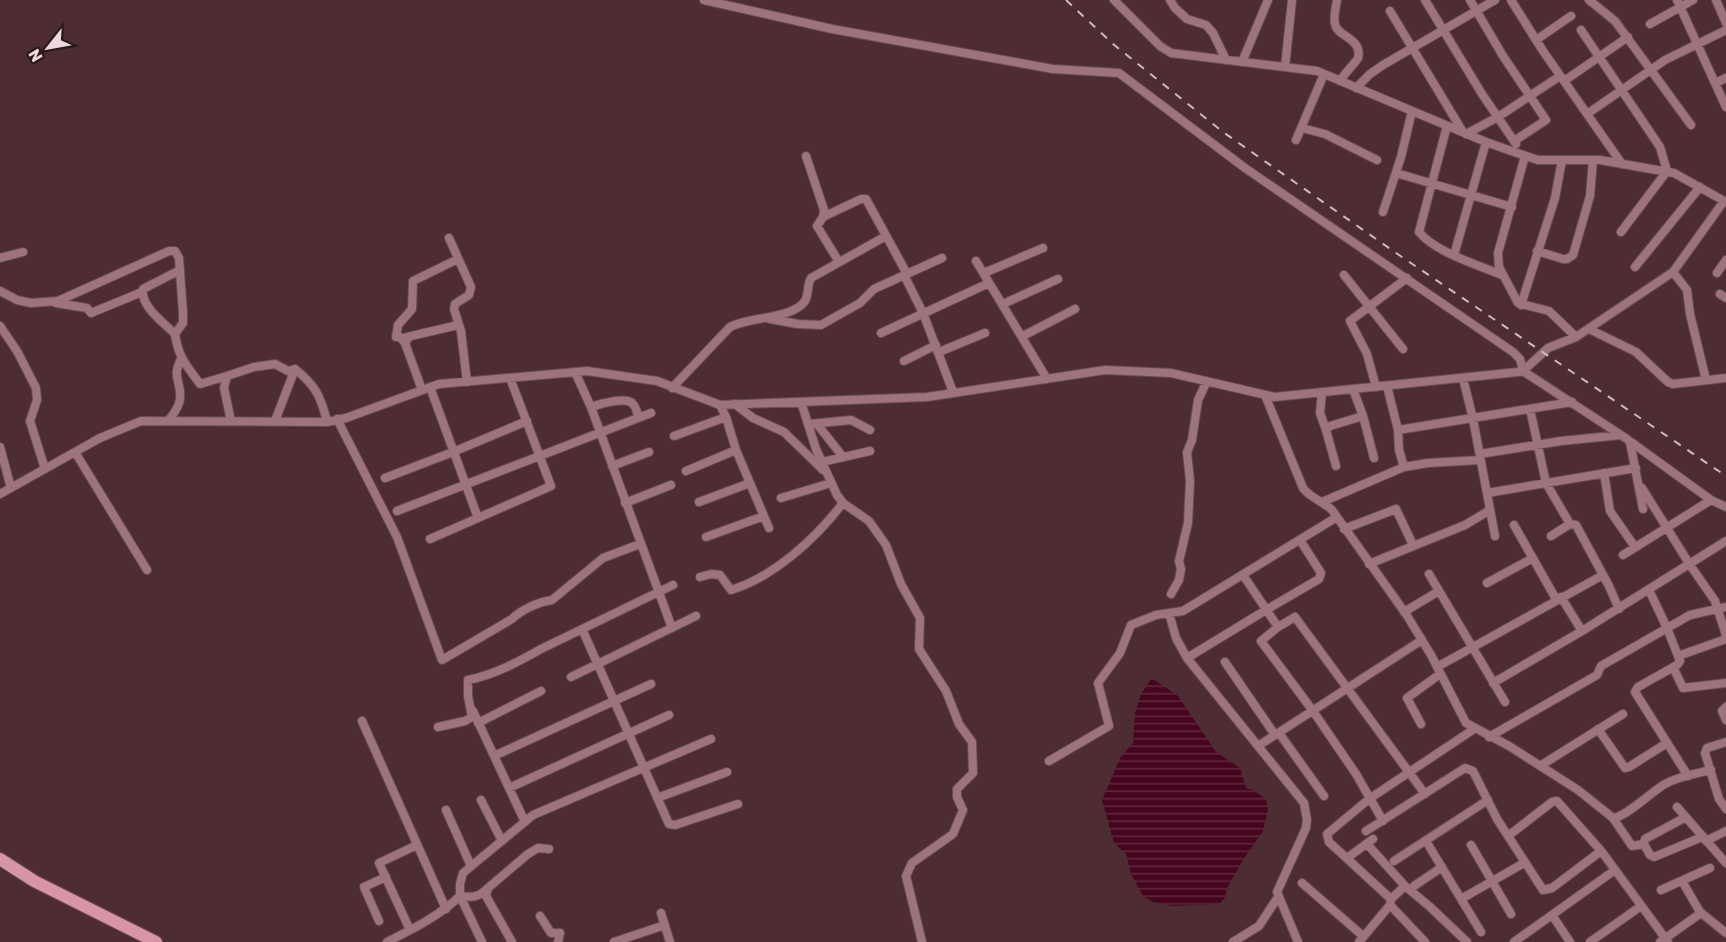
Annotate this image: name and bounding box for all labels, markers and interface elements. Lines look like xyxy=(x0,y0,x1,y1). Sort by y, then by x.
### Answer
north arrow xyxy=(18,18,78,78)
text: N xyxy=(24,46,47,65)

